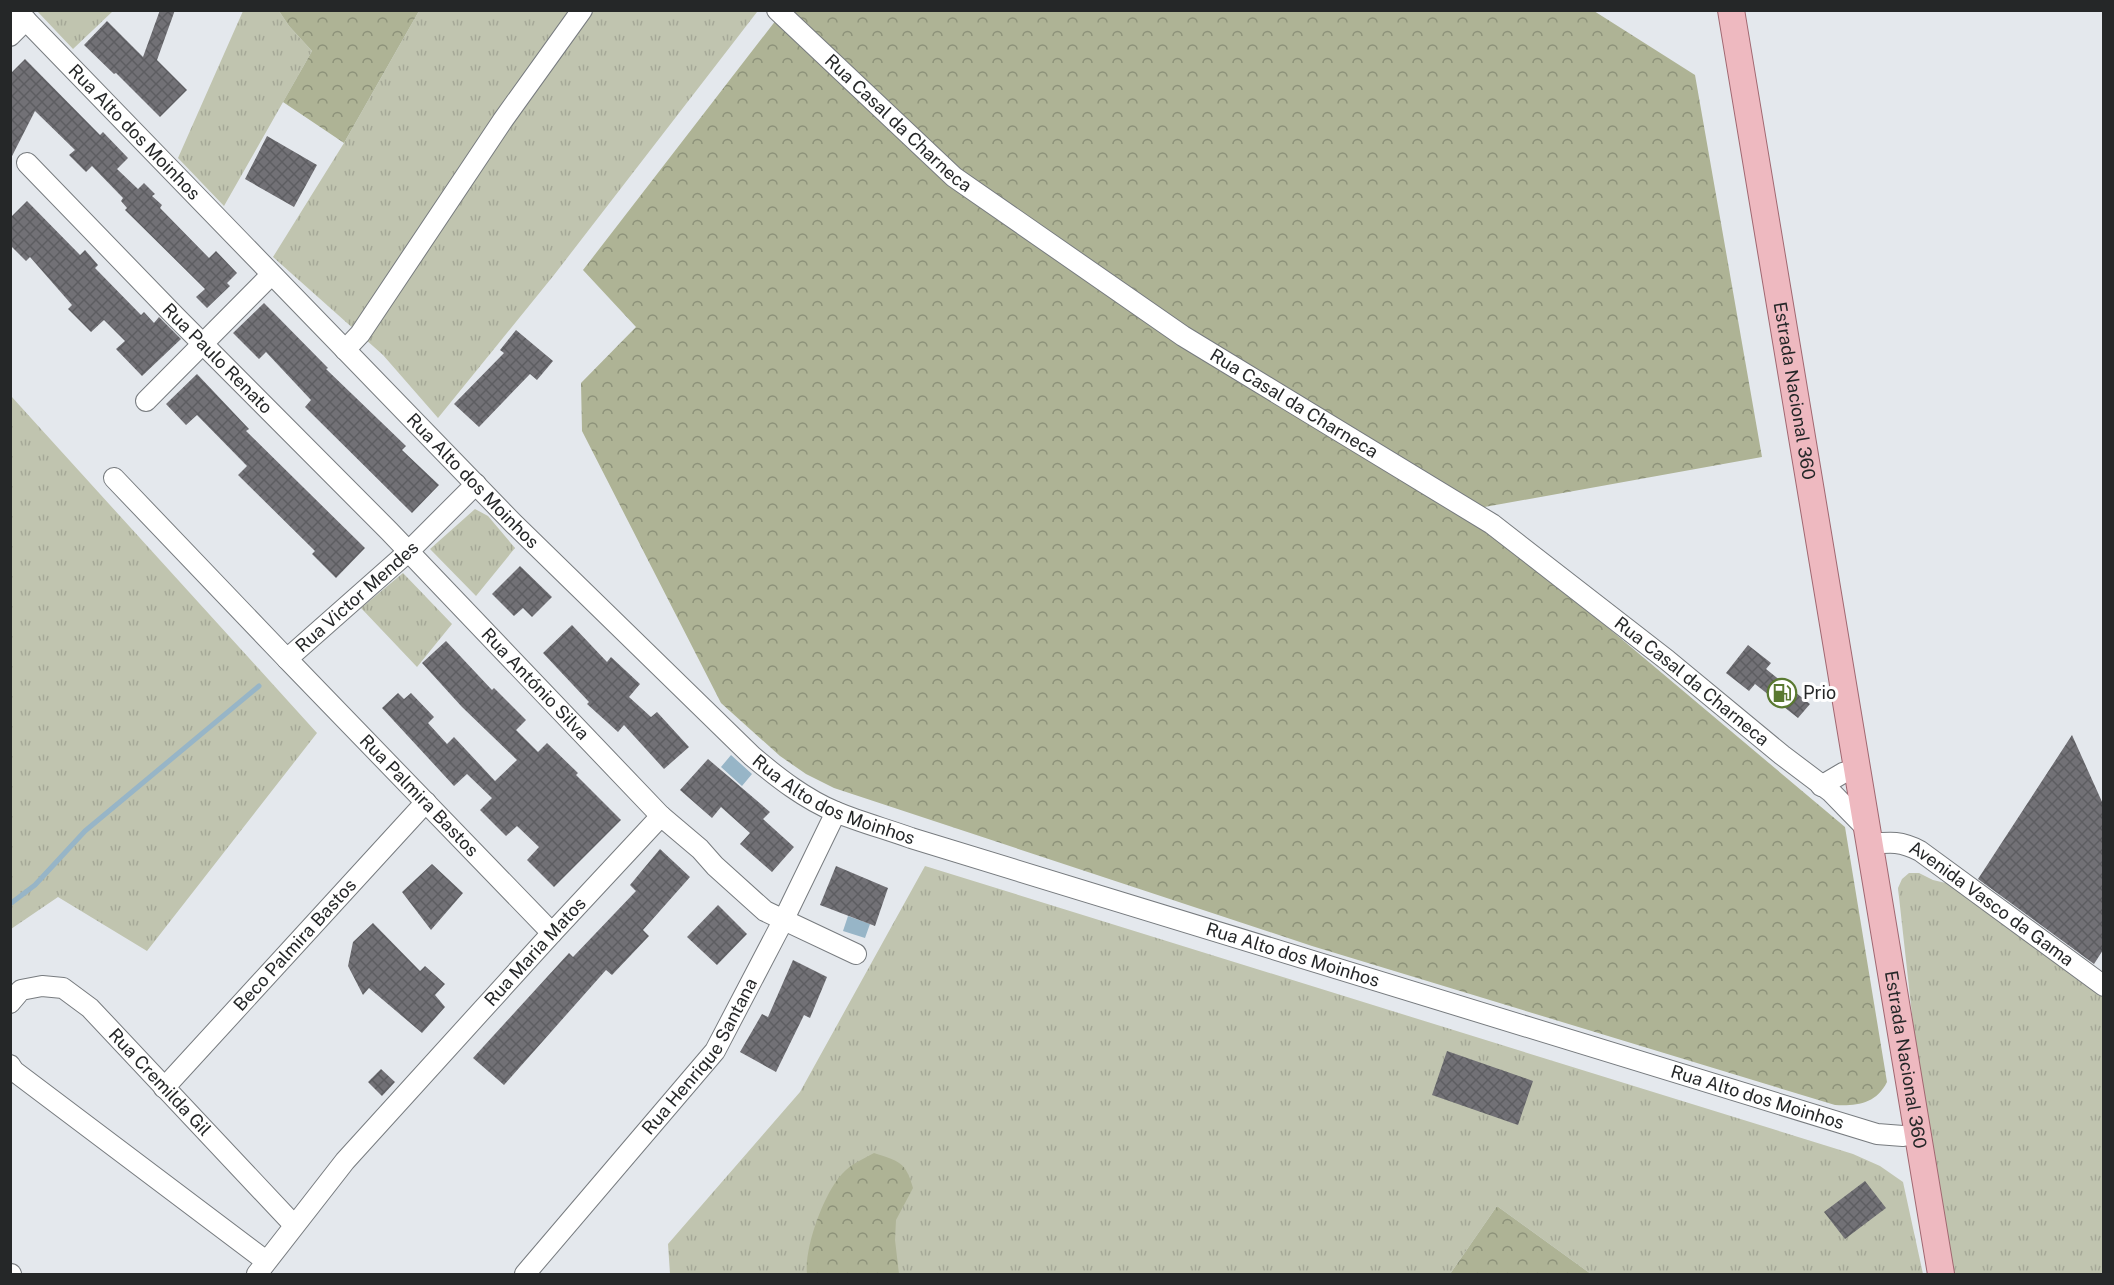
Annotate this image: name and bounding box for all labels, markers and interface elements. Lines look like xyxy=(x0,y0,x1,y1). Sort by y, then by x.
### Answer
street label: Rua Casal da Charneca xyxy=(821,50,976,196)
street label: Rua Alto dos Moinhos xyxy=(64,60,205,204)
street label: Rua Paulo Renato xyxy=(158,299,277,418)
street label: Estrada Nacional 360 xyxy=(1770,300,1820,481)
street label: Rua Casal da Charneca xyxy=(1206,344,1382,462)
street label: Rua Alto dos Moinhos xyxy=(403,409,543,552)
street label: Rua Victor Mendes xyxy=(291,537,423,657)
street label: Rua Casal da Charneca xyxy=(1610,612,1773,750)
street label: Rua António Silva xyxy=(477,624,594,744)
fuel station icon: Prio xyxy=(1766,677,1798,709)
place label: Prio xyxy=(1803,682,1836,703)
street label: Rua Palmira Bastos xyxy=(356,730,483,861)
street label: Rua Alto dos Moinhos xyxy=(749,750,918,849)
street label: Avenida Vasco da Gama xyxy=(1906,836,2078,970)
street label: Beco Palmira Bastos xyxy=(229,874,360,1015)
street label: Rua Maria Matos xyxy=(480,893,590,1010)
street label: Rua Alto dos Moinhos xyxy=(1204,918,1382,991)
street label: Estrada Nacional 360 xyxy=(1881,969,1931,1150)
street label: Rua Henrique Santana xyxy=(637,974,761,1139)
street label: Rua Cremilda Gil xyxy=(105,1024,216,1140)
street label: Rua Alto dos Moinhos xyxy=(1668,1060,1847,1133)

